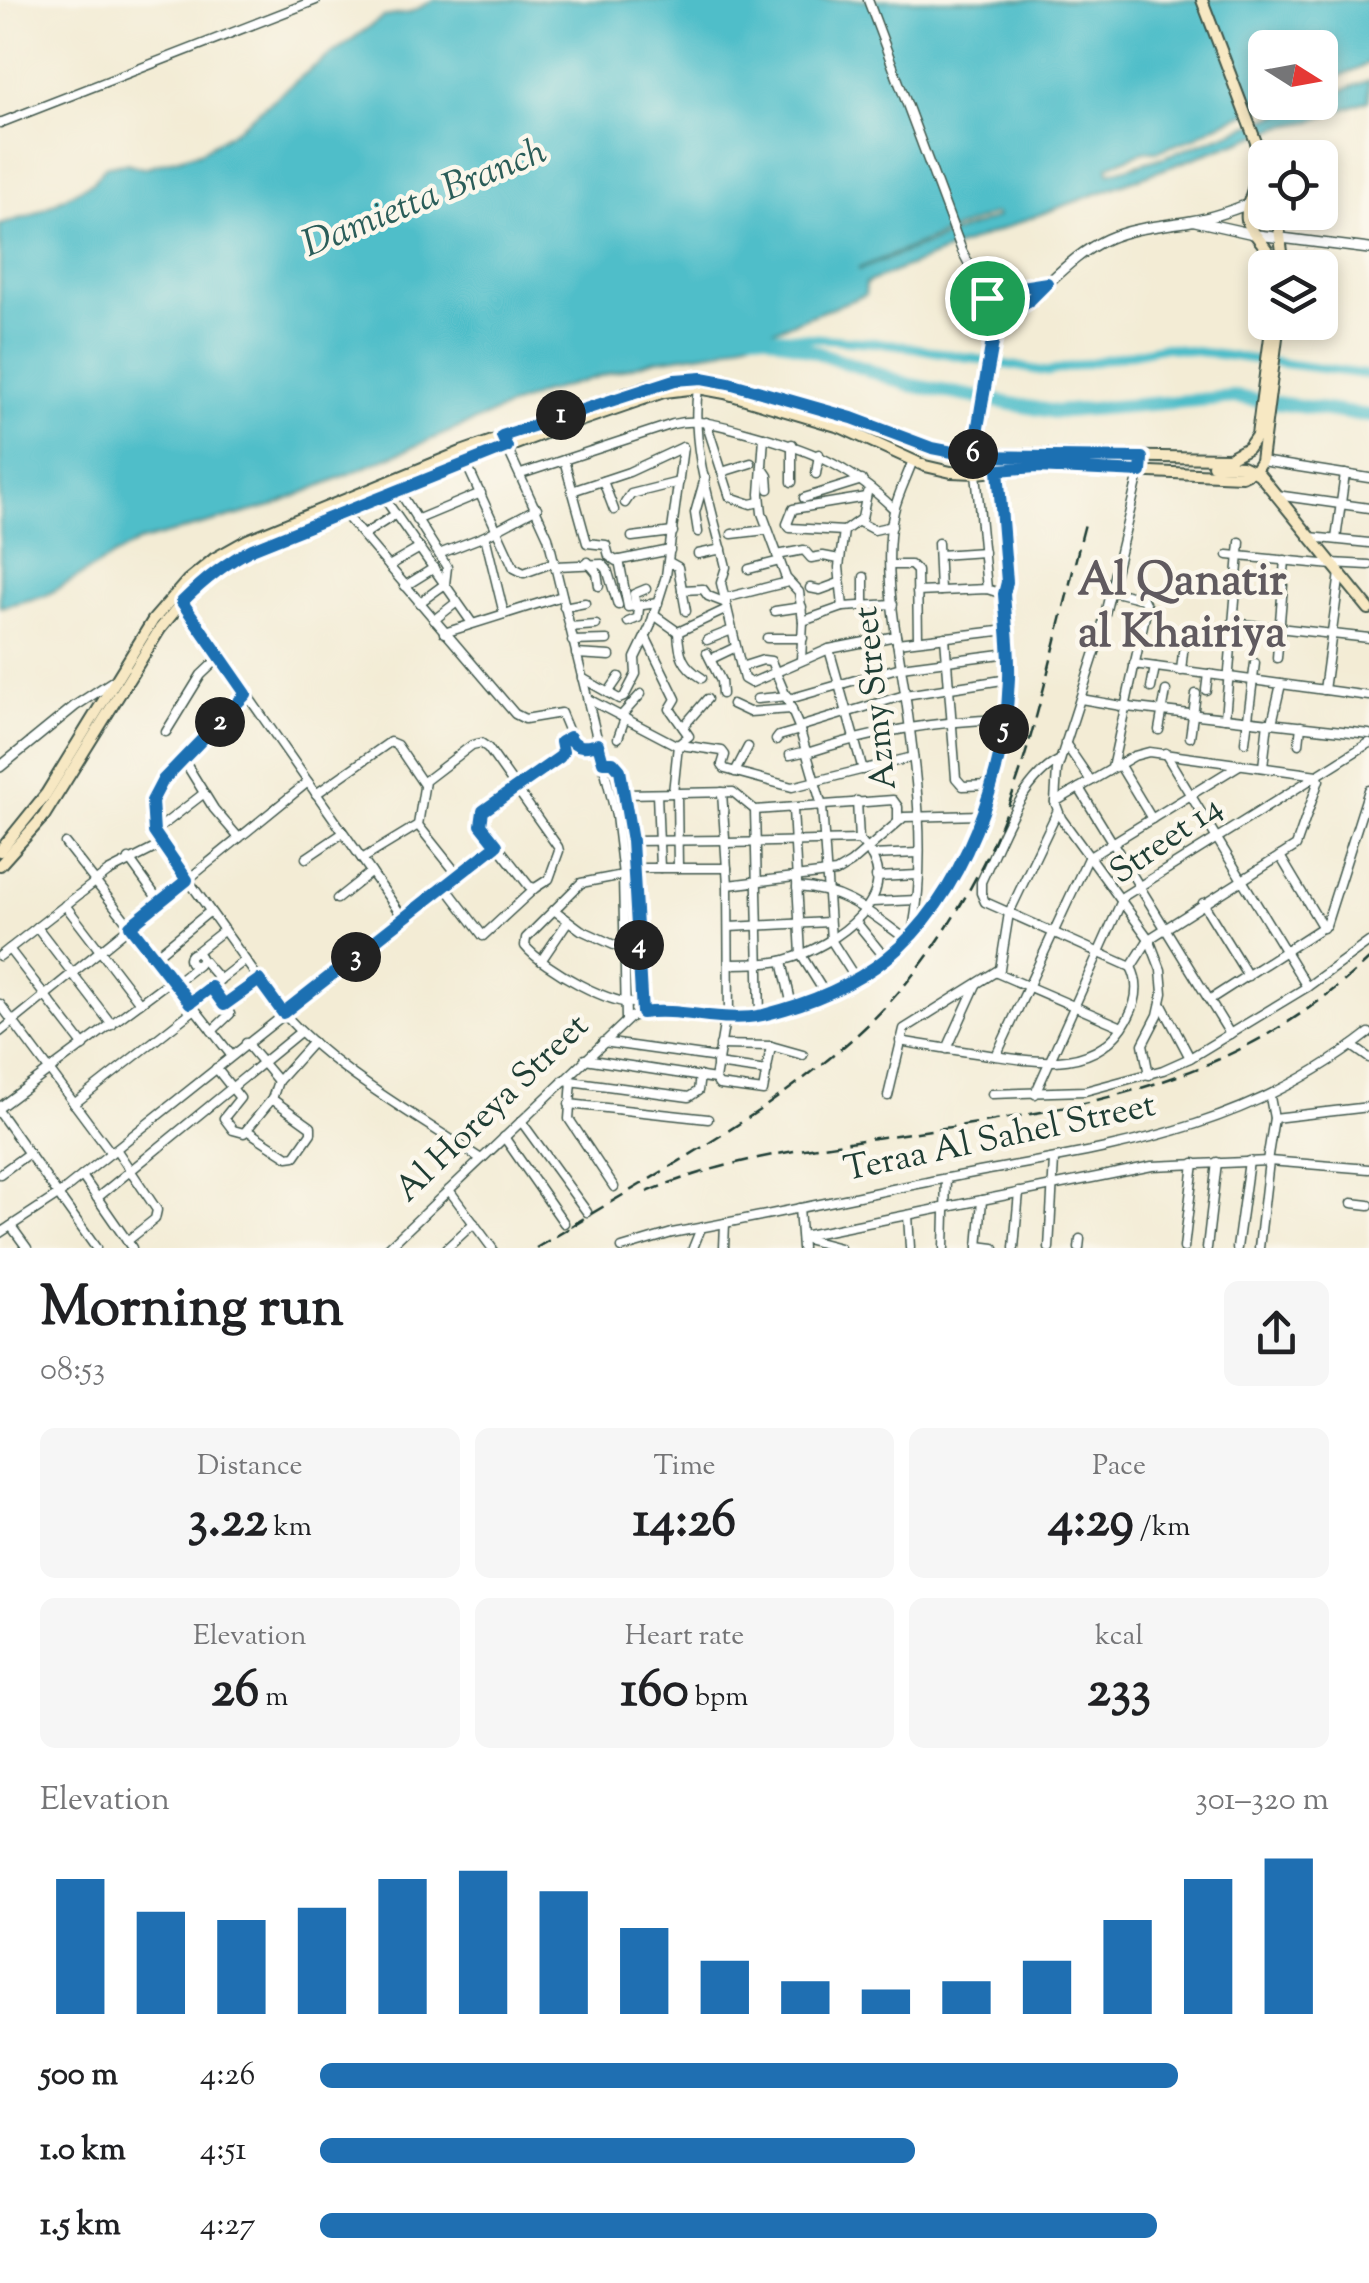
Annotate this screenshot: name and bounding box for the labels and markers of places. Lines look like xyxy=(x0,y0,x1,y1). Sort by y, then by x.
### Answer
pin xyxy=(945,256,1030,341)
pin: 1 xyxy=(536,390,586,440)
pin: 6 xyxy=(948,429,998,479)
pin: 2 xyxy=(195,697,245,747)
pin: 5 xyxy=(979,704,1029,754)
pin: 4 xyxy=(614,920,664,970)
pin: 3 xyxy=(331,932,381,982)

